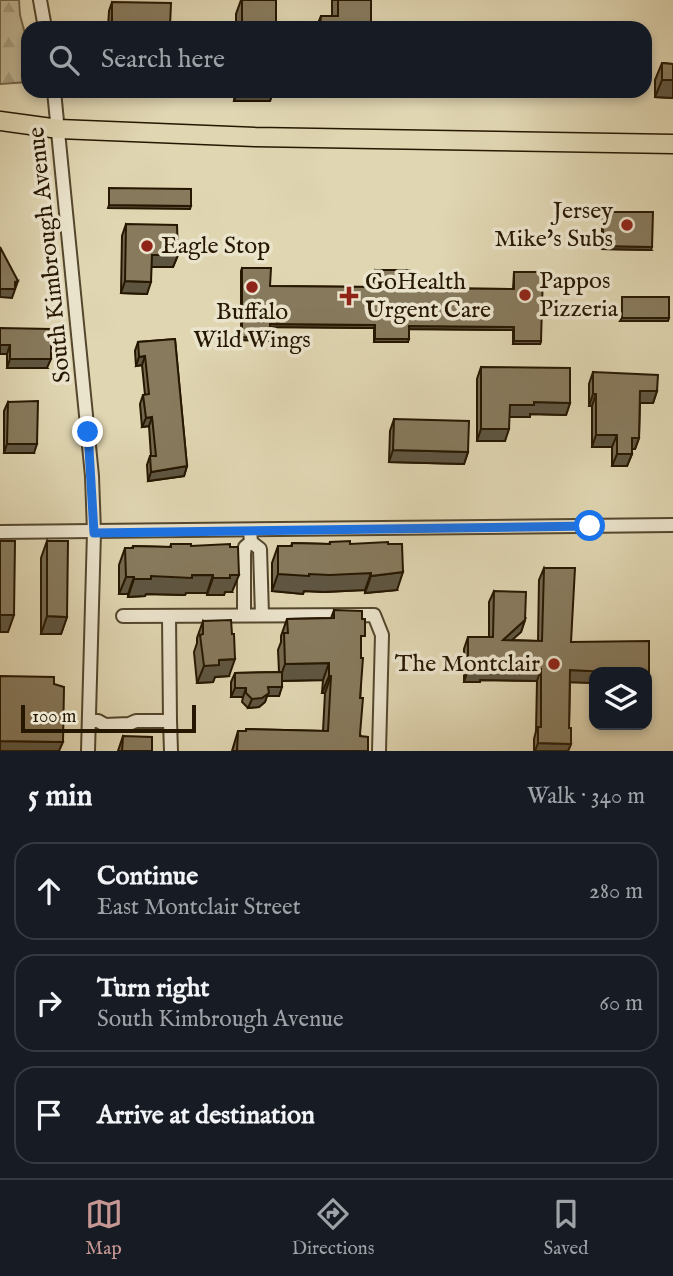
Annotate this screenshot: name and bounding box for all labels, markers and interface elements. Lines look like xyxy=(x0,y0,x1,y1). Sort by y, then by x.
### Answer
search box xyxy=(21,21,652,98)
icon: search xyxy=(45,41,83,79)
text: Search here xyxy=(101,43,225,76)
street label: South Kimbrough Avenue xyxy=(21,125,79,385)
place label: Jersey Mike's Subs xyxy=(494,196,613,255)
marker: Jersey Mike's Subs xyxy=(619,217,635,233)
place label: Eagle Stop xyxy=(161,231,270,262)
marker: Eagle Stop xyxy=(139,238,155,254)
place label: Pappos Pizzeria xyxy=(539,266,619,325)
place label: GoHealth Urgent Care xyxy=(365,267,491,326)
marker: Buffalo Wild Wings xyxy=(244,279,260,295)
marker: GoHealth Urgent Care xyxy=(339,286,359,306)
marker: Pappos Pizzeria xyxy=(517,287,533,303)
place label: Buffalo Wild Wings xyxy=(193,297,311,356)
route end xyxy=(72,416,103,447)
route start xyxy=(574,510,605,541)
place label: The Montclair xyxy=(395,649,540,680)
marker: The Montclair xyxy=(546,656,562,672)
map controls xyxy=(589,667,652,730)
button: layers xyxy=(589,667,652,730)
scale bar xyxy=(21,702,196,734)
text: 100 m xyxy=(32,705,76,729)
text: 5 min xyxy=(28,778,93,816)
text: Walk · 340 m xyxy=(527,782,645,811)
text: Continue xyxy=(97,860,198,893)
icon: ahead xyxy=(30,872,68,910)
text: 280 m xyxy=(589,877,643,906)
text: East Montclair Street xyxy=(97,893,301,922)
text: Turn right xyxy=(97,972,210,1005)
icon: right xyxy=(30,984,68,1022)
text: 60 m xyxy=(599,989,643,1018)
text: South Kimbrough Avenue xyxy=(97,1005,344,1034)
icon: arrive xyxy=(30,1096,68,1134)
text: Arrive at destination xyxy=(97,1099,315,1132)
tab: Map xyxy=(85,1195,123,1261)
tab: Directions xyxy=(292,1195,374,1261)
tab: Saved xyxy=(543,1195,588,1261)

